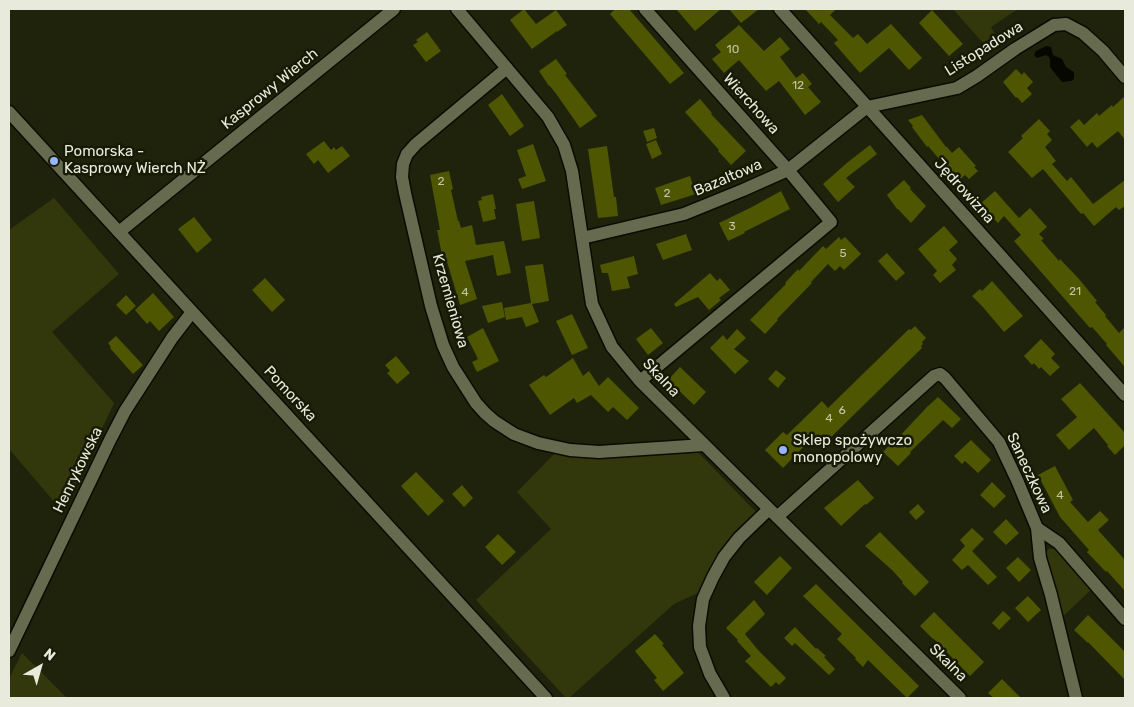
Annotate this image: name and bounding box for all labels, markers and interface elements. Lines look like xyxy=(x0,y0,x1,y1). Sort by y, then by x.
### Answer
street label: Listopadowa xyxy=(942,18,1026,80)
house number: 10 xyxy=(727,43,739,57)
street label: Kasprowy Wierch xyxy=(218,45,322,133)
street label: Wierchowa xyxy=(719,70,783,138)
house number: 12 xyxy=(792,79,804,93)
place label: Pomorska - Kasprowy Wierch NŻ xyxy=(64,143,206,178)
marker: Pomorska - Kasprowy Wierch NŻ xyxy=(48,155,60,167)
street label: Jędrowizna xyxy=(930,155,998,227)
street label: Bazaltowa xyxy=(691,156,765,200)
house number: 2 xyxy=(437,175,445,189)
house number: 2 xyxy=(663,187,671,201)
house number: 3 xyxy=(728,220,736,234)
house number: 5 xyxy=(839,247,847,261)
street label: Krzemieniowa xyxy=(428,252,472,350)
house number: 21 xyxy=(1069,285,1081,299)
house number: 4 xyxy=(461,286,469,300)
street label: Skalna xyxy=(639,355,683,401)
street label: Pomorska xyxy=(260,363,320,425)
house number: 6 xyxy=(838,404,846,418)
house number: 4 xyxy=(825,412,833,426)
street label: Henrykowska xyxy=(49,424,107,516)
street label: Saneczkowa xyxy=(1002,430,1056,516)
place label: Sklep spożywczo monopolowy xyxy=(793,432,912,467)
marker: Sklep spożywczo monopolowy xyxy=(777,444,789,456)
house number: 4 xyxy=(1056,489,1064,503)
street label: Skalna xyxy=(925,640,971,686)
north arrow xyxy=(15,642,65,692)
text: N xyxy=(40,645,59,665)

